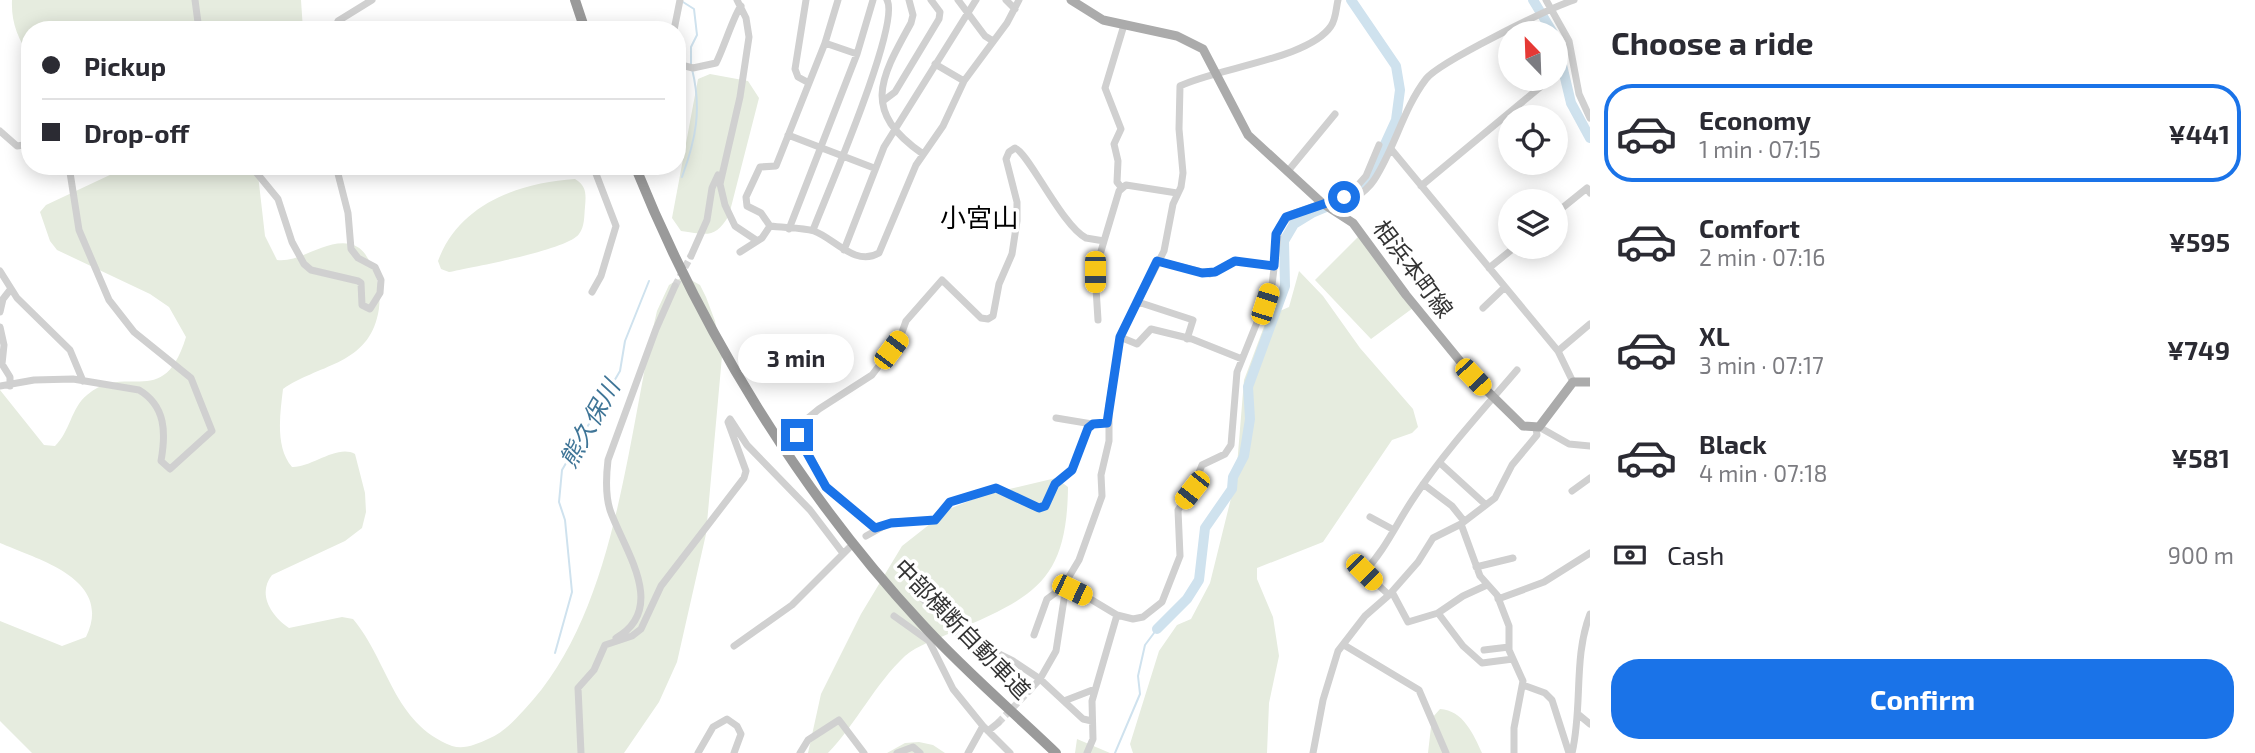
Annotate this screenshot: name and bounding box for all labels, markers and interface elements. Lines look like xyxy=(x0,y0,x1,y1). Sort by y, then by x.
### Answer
north arrow xyxy=(1498,21,1568,91)
map controls xyxy=(1498,21,1568,259)
text: Choose a ride xyxy=(1611,23,1814,61)
text: Pickup xyxy=(84,50,166,81)
icon: car xyxy=(1615,102,1678,165)
text: Economy xyxy=(1699,104,1811,135)
button: locate xyxy=(1498,105,1568,175)
text: Drop-off xyxy=(84,117,189,148)
text: ¥441 xyxy=(2168,118,2230,149)
text: 1 min · 07:15 xyxy=(1699,135,1821,163)
route start xyxy=(1328,181,1360,213)
button: layers xyxy=(1498,189,1568,259)
district label: 小宮山 xyxy=(940,201,1018,232)
icon: car xyxy=(1615,210,1678,273)
text: Comfort xyxy=(1699,212,1800,243)
street label: 相浜本町線 xyxy=(1368,214,1460,323)
text: ¥595 xyxy=(2169,226,2230,257)
text: 2 min · 07:16 xyxy=(1699,243,1825,271)
car xyxy=(1085,251,1106,293)
car xyxy=(1249,281,1282,327)
icon: car xyxy=(1615,318,1678,381)
text: XL xyxy=(1699,320,1730,351)
car xyxy=(870,327,913,373)
callout: 3 min xyxy=(739,334,855,382)
text: ¥749 xyxy=(2167,334,2230,365)
text: 3 min xyxy=(767,344,825,372)
text: 3 min · 07:17 xyxy=(1699,351,1824,379)
car xyxy=(1451,354,1496,400)
water label: 熊久保川 xyxy=(553,372,626,472)
route end xyxy=(781,419,813,451)
icon: car xyxy=(1615,426,1678,489)
text: Black xyxy=(1699,428,1767,459)
text: ¥581 xyxy=(2171,442,2230,473)
text: 4 min · 07:18 xyxy=(1699,459,1827,487)
car xyxy=(1171,467,1214,513)
icon: cash xyxy=(1611,536,1649,574)
text: Cash xyxy=(1667,539,1724,570)
text: 900 m xyxy=(2168,541,2234,569)
car xyxy=(1342,550,1387,594)
street label: 中部横断自動車道 xyxy=(889,552,1037,704)
car xyxy=(1049,571,1096,609)
button: Confirm xyxy=(1611,659,2234,739)

